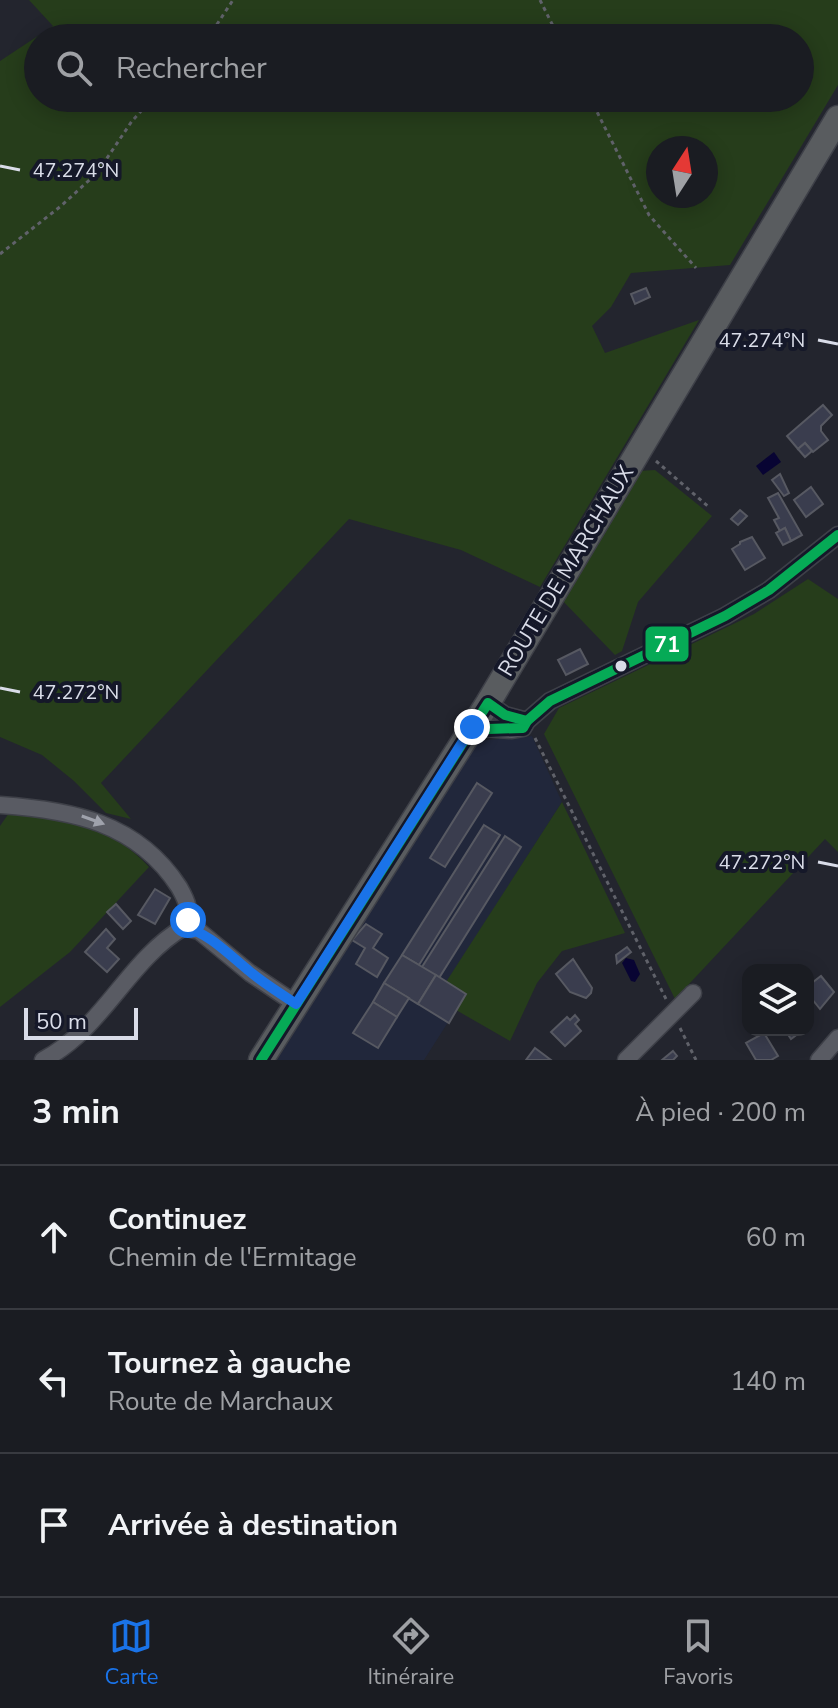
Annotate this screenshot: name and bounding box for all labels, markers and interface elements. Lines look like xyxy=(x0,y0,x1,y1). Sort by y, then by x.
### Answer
search box xyxy=(24,24,814,112)
icon: search xyxy=(52,46,96,90)
text: Rechercher xyxy=(116,48,267,89)
north arrow xyxy=(646,136,718,208)
text: 47.274°N xyxy=(33,157,119,184)
text: 47.274°N xyxy=(719,327,805,354)
street label: ROUTE DE MARCHAUX xyxy=(491,459,641,682)
line badge: 71 xyxy=(644,625,690,663)
text: 71 xyxy=(654,630,680,660)
unlabelled marker xyxy=(613,658,629,674)
text: 47.272°N xyxy=(33,679,119,706)
route end xyxy=(454,709,490,745)
one-way arrow xyxy=(81,815,105,827)
text: 47.272°N xyxy=(719,849,805,876)
route start xyxy=(170,902,206,938)
map controls xyxy=(742,964,814,1036)
button: layers xyxy=(742,964,814,1036)
scale bar xyxy=(24,1004,138,1040)
text: 50 m xyxy=(36,1007,87,1037)
text: 3 min xyxy=(32,1089,120,1135)
text: À pied · 200 m xyxy=(635,1095,806,1130)
text: Continuez xyxy=(108,1199,247,1240)
icon: ahead xyxy=(32,1215,76,1259)
text: 60 m xyxy=(746,1220,806,1255)
text: Chemin de l'Ermitage xyxy=(108,1240,357,1275)
text: Tournez à gauche xyxy=(108,1343,351,1384)
icon: left xyxy=(32,1359,76,1403)
text: 140 m xyxy=(730,1364,806,1399)
text: Route de Marchaux xyxy=(108,1384,333,1419)
icon: arrive xyxy=(32,1503,76,1547)
text: Arrivée à destination xyxy=(108,1505,398,1546)
tab: Carte xyxy=(105,1614,158,1692)
tab: Itinéraire xyxy=(368,1614,454,1692)
tab: Favoris xyxy=(663,1614,733,1692)

